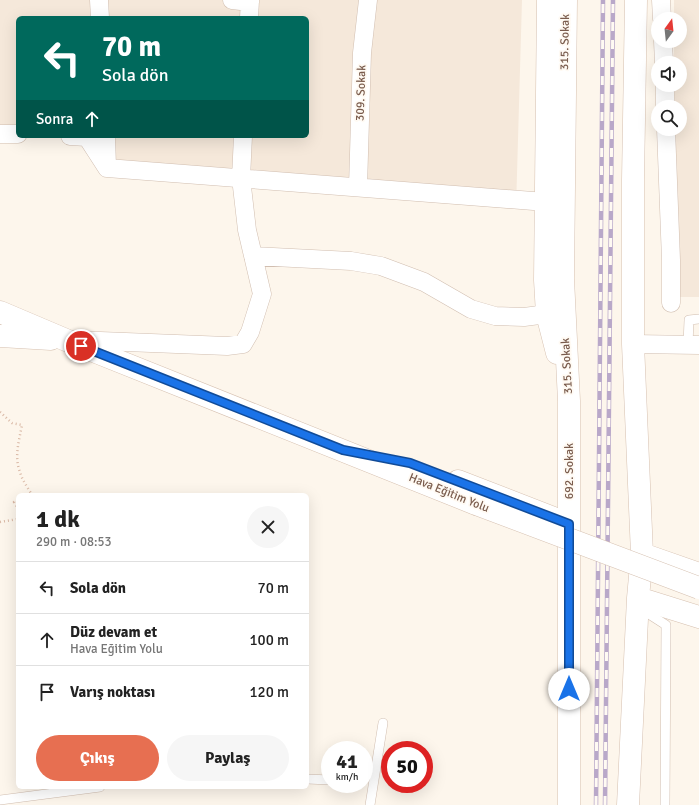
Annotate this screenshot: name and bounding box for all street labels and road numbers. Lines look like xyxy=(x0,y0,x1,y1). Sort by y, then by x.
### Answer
street label: 315. Sokak xyxy=(557,14,573,70)
street label: 309. Sokak xyxy=(353,65,369,121)
street label: 315. Sokak xyxy=(558,338,576,394)
street label: 692. Sokak xyxy=(562,443,577,499)
street label: Hava Eğitim Yolu xyxy=(406,470,492,516)

